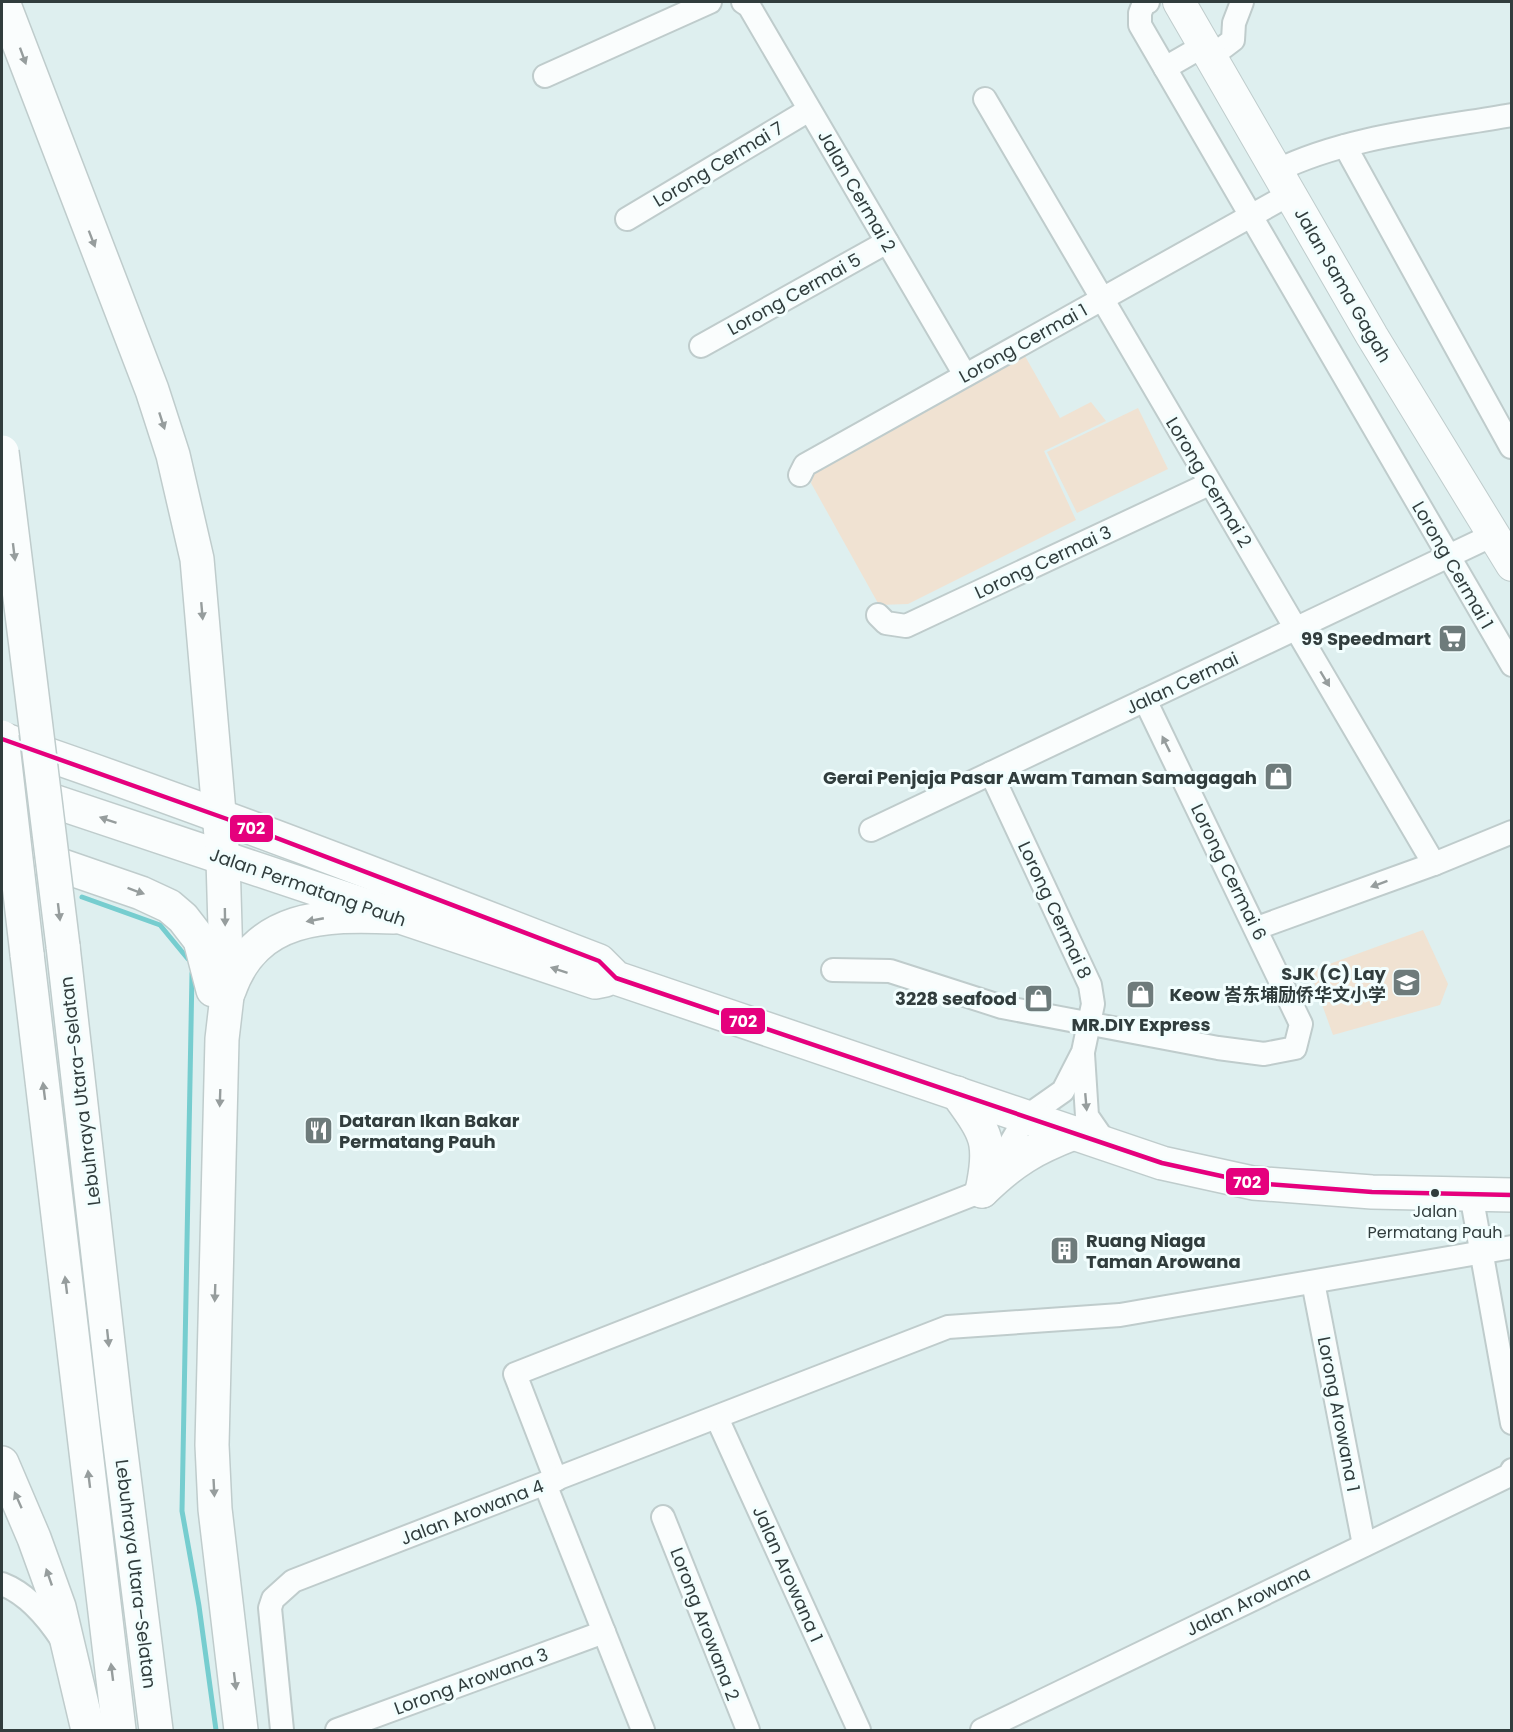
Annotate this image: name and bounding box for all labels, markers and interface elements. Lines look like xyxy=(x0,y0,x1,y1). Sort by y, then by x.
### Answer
one-way arrow xyxy=(19,48,29,66)
street label: Lorong Cermai 7 xyxy=(648,115,788,213)
street label: Jalan Cermai 2 xyxy=(812,126,902,256)
street label: Jalan Sama Gagah xyxy=(1288,203,1398,367)
one-way arrow xyxy=(88,230,97,248)
street label: Lorong Cermai 5 xyxy=(723,247,865,341)
street label: Lorong Cermai 1 xyxy=(954,297,1092,389)
one-way arrow xyxy=(157,412,167,430)
street label: Lorong Cermai 2 xyxy=(1160,412,1258,552)
street label: Lorong Cermai 1 xyxy=(1406,497,1500,633)
street label: Lorong Cermai 3 xyxy=(970,519,1116,605)
one-way arrow xyxy=(9,543,19,562)
one-way arrow xyxy=(197,602,207,621)
supermarket icon: 99 Speedmart xyxy=(1436,622,1468,654)
place label: 99 Speedmart xyxy=(1301,626,1431,651)
street label: Jalan Cermai xyxy=(1122,646,1242,720)
one-way arrow xyxy=(1320,671,1330,688)
one-way arrow xyxy=(1162,735,1171,752)
shop icon: Gerai Penjaja Pasar Awam Taman Samagagah xyxy=(1262,761,1294,793)
place label: Gerai Penjaja Pasar Awam Taman Samagagah xyxy=(823,765,1257,790)
street label: Lorong Cermai 6 xyxy=(1185,799,1273,945)
line badge: 702 xyxy=(229,814,274,843)
one-way arrow xyxy=(99,815,117,824)
text: 702 xyxy=(237,817,265,840)
street label: Lorong Cermai 8 xyxy=(1012,837,1098,983)
street label: Jalan Permatang Pauh xyxy=(206,842,410,932)
one-way arrow xyxy=(1370,879,1388,889)
one-way arrow xyxy=(127,887,145,897)
one-way arrow xyxy=(54,903,64,922)
one-way arrow xyxy=(220,908,230,927)
one-way arrow xyxy=(306,916,325,925)
place label: SJK (C) Lay Keow 峇东埔励侨华文小学 xyxy=(1169,961,1387,1007)
one-way arrow xyxy=(550,965,568,975)
school or university icon: SJK (C) Lay Keow 峇东埔励侨华文小学 xyxy=(1391,967,1423,999)
street label: Lebuhraya Utara–Selatan xyxy=(54,975,106,1207)
shop icon: MR.DIY Express xyxy=(1125,979,1157,1011)
shop icon: 3228 seafood xyxy=(1022,982,1054,1014)
place label: 3228 seafood xyxy=(895,986,1017,1011)
line badge: 702 xyxy=(720,1007,766,1035)
text: 702 xyxy=(729,1010,757,1033)
place label: MR.DIY Express xyxy=(1071,1012,1211,1037)
one-way arrow xyxy=(39,1082,48,1101)
one-way arrow xyxy=(216,1088,225,1107)
one-way arrow xyxy=(1081,1092,1090,1111)
place label: Dataran Ikan Bakar Permatang Pauh xyxy=(339,1108,520,1154)
restaurant icon: Dataran Ikan Bakar Permatang Pauh xyxy=(302,1114,334,1146)
line badge: 702 xyxy=(1225,1167,1270,1196)
text: 702 xyxy=(1233,1171,1261,1194)
marker: Jalan Permatang Pauh xyxy=(1429,1187,1441,1199)
place label: Jalan Permatang Pauh xyxy=(1368,1200,1502,1244)
place label: Ruang Niaga Taman Arowana xyxy=(1086,1228,1241,1274)
building icon: Ruang Niaga Taman Arowana xyxy=(1049,1234,1081,1266)
one-way arrow xyxy=(62,1276,71,1295)
one-way arrow xyxy=(210,1283,220,1302)
one-way arrow xyxy=(103,1329,113,1348)
street label: Lorong Arowana 1 xyxy=(1312,1334,1366,1494)
street label: Lebuhraya Utara–Selatan xyxy=(110,1458,162,1690)
one-way arrow xyxy=(85,1469,94,1488)
street label: Jalan Arowana 4 xyxy=(397,1473,547,1551)
one-way arrow xyxy=(209,1478,218,1497)
one-way arrow xyxy=(14,1492,23,1509)
street label: Jalan Arowana 1 xyxy=(747,1502,829,1646)
street label: Lorong Arowana 2 xyxy=(664,1544,746,1704)
street label: Jalan Arowana xyxy=(1182,1560,1314,1642)
one-way arrow xyxy=(43,1568,53,1586)
street label: Lorong Arowana 3 xyxy=(390,1641,552,1721)
one-way arrow xyxy=(107,1663,117,1682)
one-way arrow xyxy=(230,1672,240,1691)

